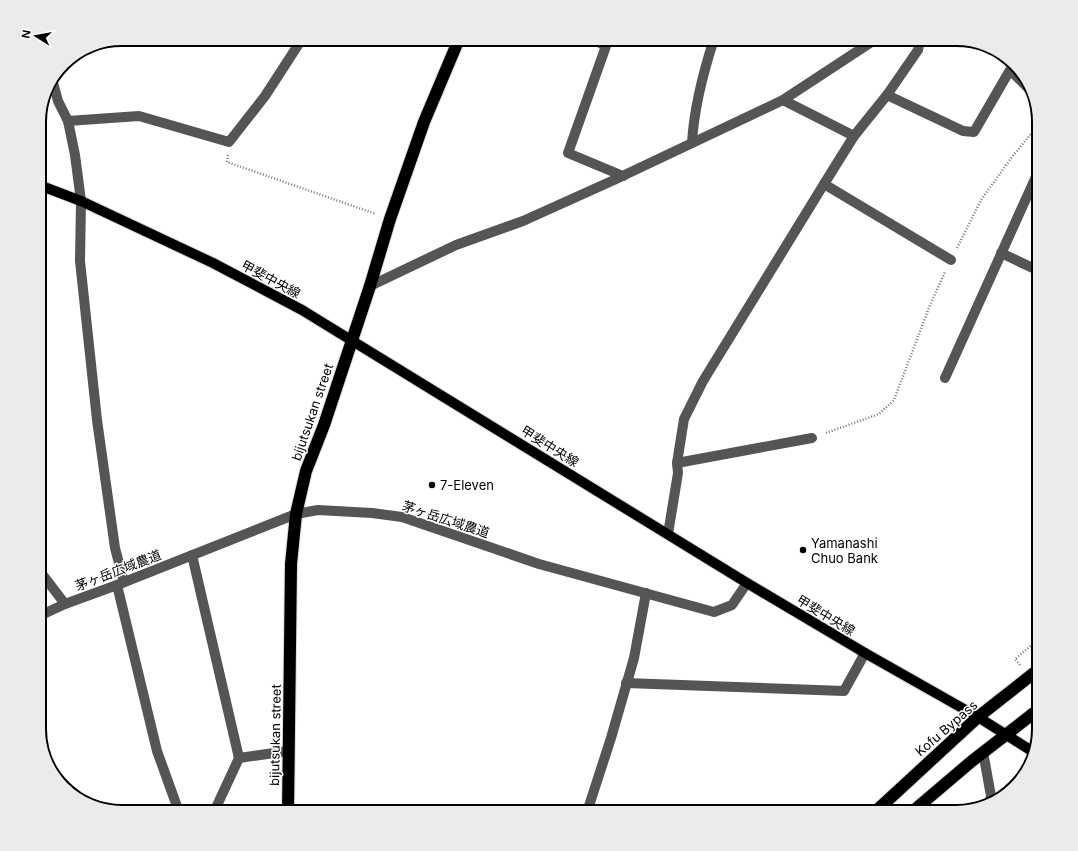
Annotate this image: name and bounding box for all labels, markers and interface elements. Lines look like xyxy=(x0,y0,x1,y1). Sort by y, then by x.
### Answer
north arrow xyxy=(16,16,56,56)
text: N xyxy=(19,29,34,40)
street label: 甲斐中央線 xyxy=(239,257,303,301)
street label: bijutsukan street xyxy=(288,361,336,463)
street label: 甲斐中央線 xyxy=(518,422,582,470)
place label: 7-Eleven xyxy=(440,477,494,493)
marker: 7-Eleven xyxy=(427,480,437,490)
street label: 茅ヶ岳広域農道 xyxy=(400,497,492,541)
place label: Yamanashi Chuo Bank xyxy=(811,535,878,566)
marker: Yamanashi Chuo Bank xyxy=(798,545,808,555)
street label: 茅ヶ岳広域農道 xyxy=(73,546,163,594)
street label: 甲斐中央線 xyxy=(794,591,858,639)
street label: bijutsukan street xyxy=(266,684,284,786)
street label: Kofu Bypass xyxy=(912,697,980,759)

